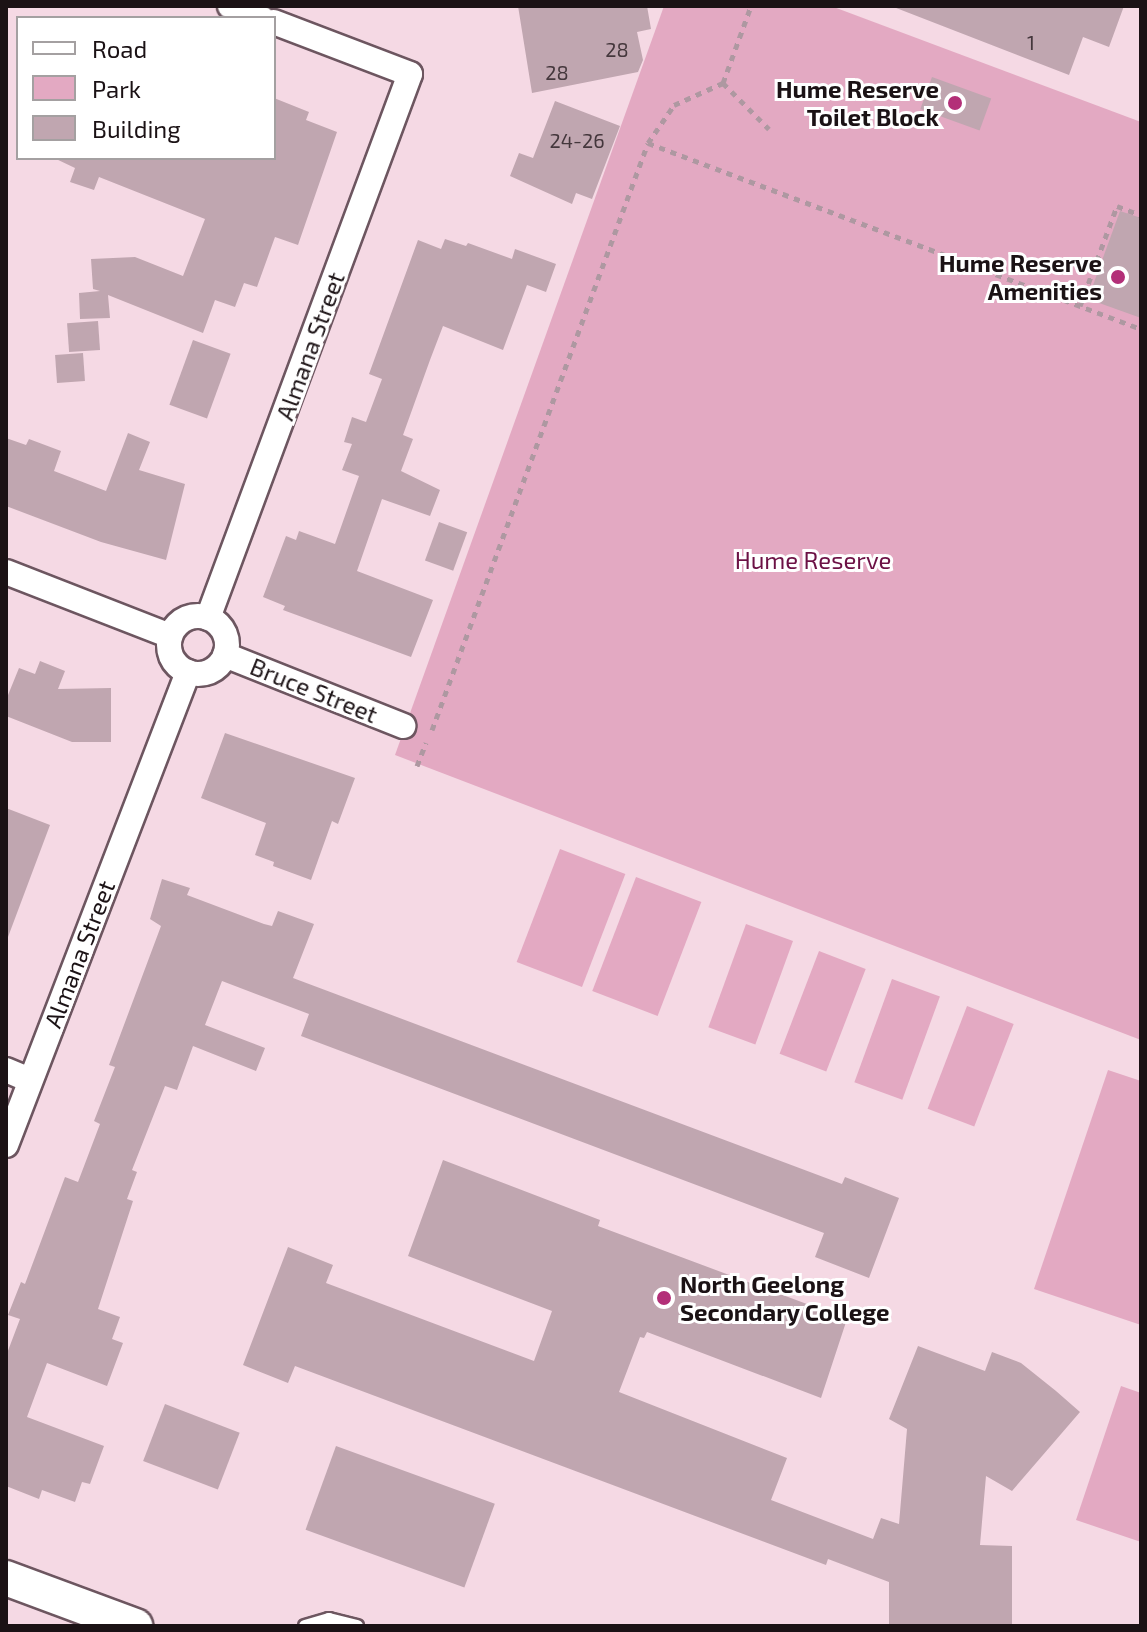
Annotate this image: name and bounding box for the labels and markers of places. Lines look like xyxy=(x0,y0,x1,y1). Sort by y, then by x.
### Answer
place label: Hume Reserve Toilet Block xyxy=(776,75,939,131)
marker: Hume Reserve Toilet Block xyxy=(946,94,964,112)
place label: Hume Reserve Amenities xyxy=(939,249,1102,305)
marker: Hume Reserve Amenities xyxy=(1109,268,1127,286)
place label: North Geelong Secondary College xyxy=(680,1270,890,1326)
marker: North Geelong Secondary College xyxy=(655,1289,673,1307)

